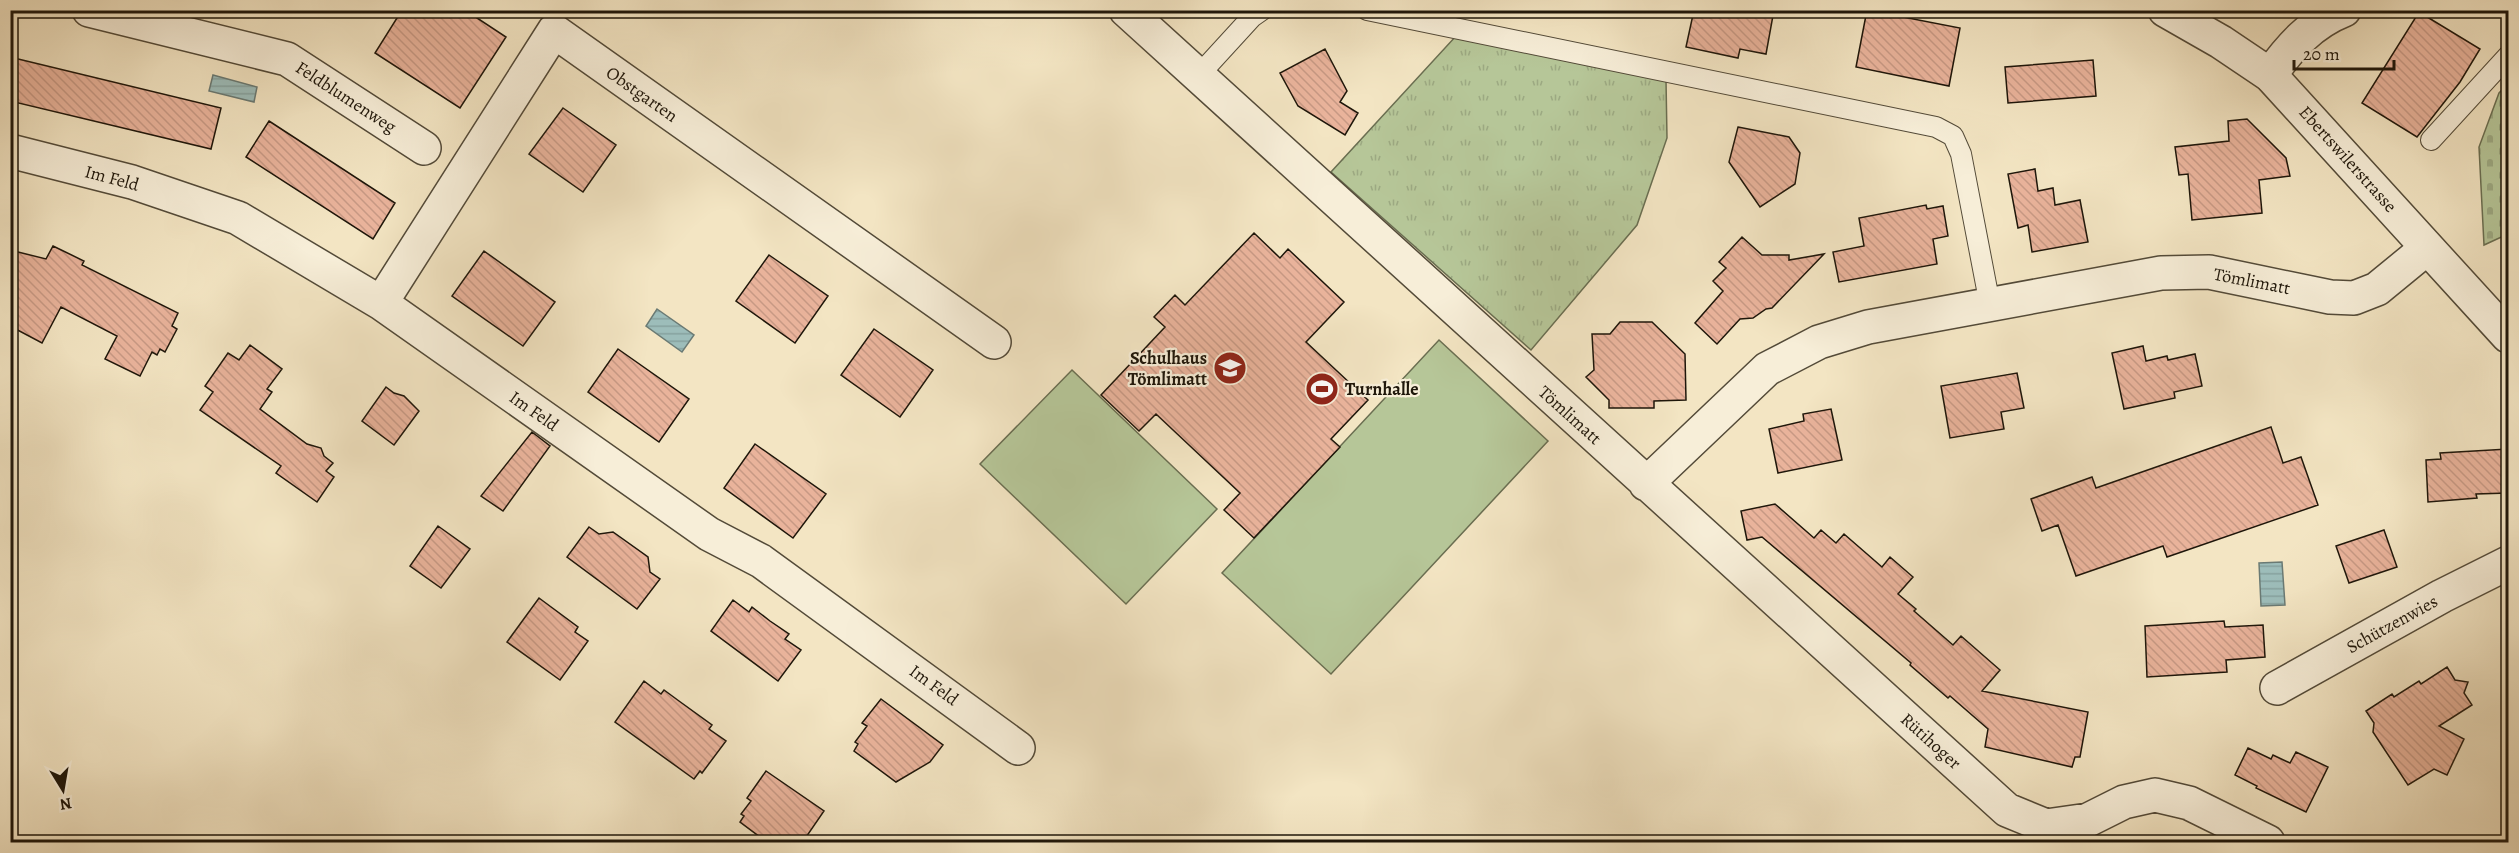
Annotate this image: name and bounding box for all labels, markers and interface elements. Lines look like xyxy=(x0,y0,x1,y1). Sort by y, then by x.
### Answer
scale bar xyxy=(2294,33,2394,71)
text: 20 m xyxy=(2303,42,2340,66)
street label: Feldblumenweg xyxy=(291,55,401,139)
street label: Obstgarten xyxy=(601,60,683,128)
street label: Ebertswilerstrasse xyxy=(2294,100,2402,218)
street label: Im Feld xyxy=(82,159,142,197)
street label: Tömlimatt xyxy=(2212,262,2292,300)
place label: Schulhaus Tömlimatt xyxy=(1128,346,1207,391)
school or university icon: Schulhaus Tömlimatt xyxy=(1212,350,1248,386)
sports icon: Turnhalle xyxy=(1304,371,1340,407)
place label: Turnhalle xyxy=(1345,377,1419,401)
street label: Tömlimatt xyxy=(1533,380,1607,450)
street label: Im Feld xyxy=(504,385,564,437)
street label: Schützenwies xyxy=(2342,589,2442,659)
street label: Im Feld xyxy=(905,659,964,711)
street label: Rütihoger xyxy=(1896,707,1967,775)
north arrow xyxy=(33,760,93,820)
text: N xyxy=(58,792,73,816)

